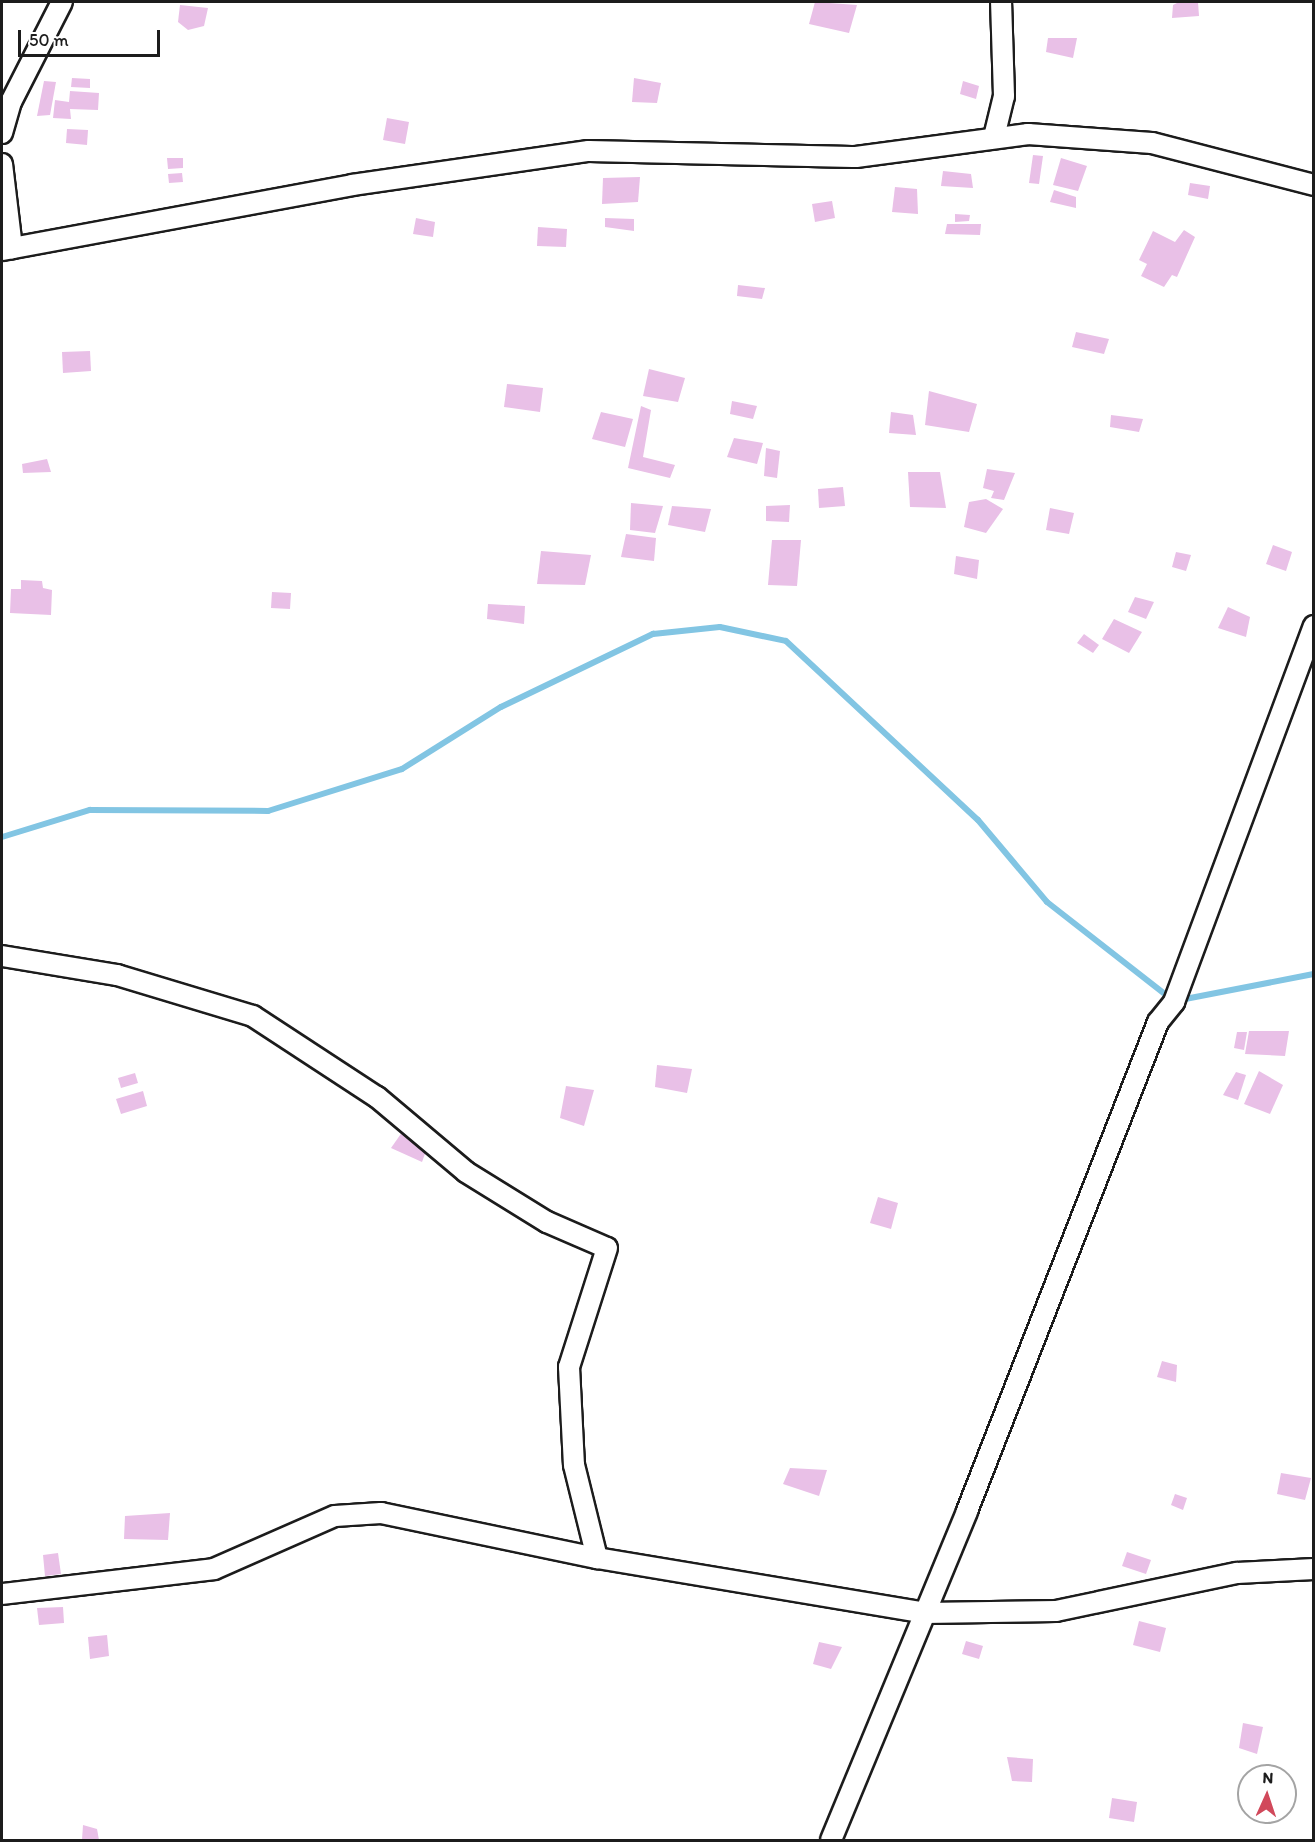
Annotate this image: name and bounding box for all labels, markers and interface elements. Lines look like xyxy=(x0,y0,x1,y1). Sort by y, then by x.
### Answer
scale bar xyxy=(21,18,164,56)
text: 50 m xyxy=(29,29,69,51)
north arrow xyxy=(1237,1764,1297,1824)
text: N xyxy=(1262,1768,1274,1787)

